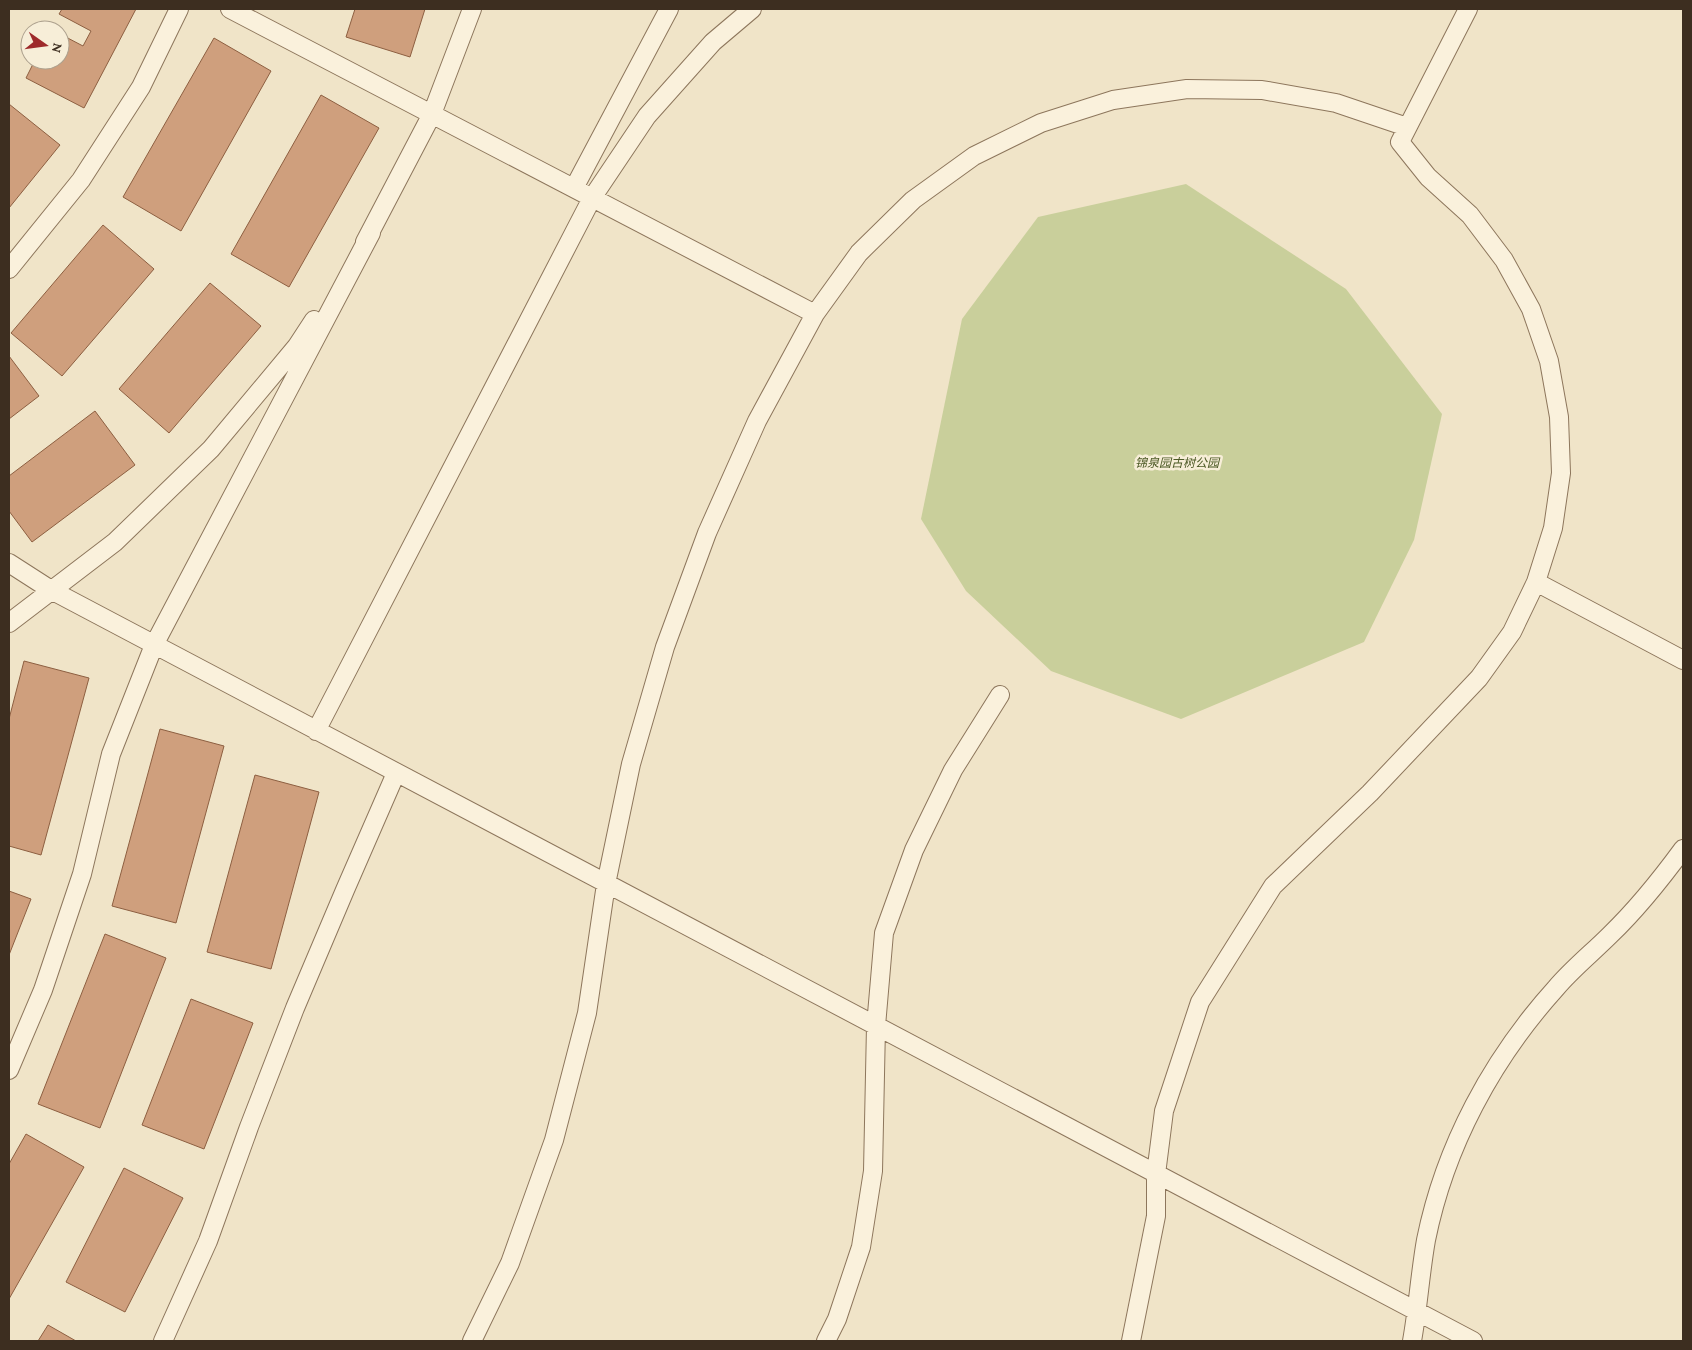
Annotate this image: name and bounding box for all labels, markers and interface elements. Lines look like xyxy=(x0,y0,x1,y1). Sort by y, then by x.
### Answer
north arrow xyxy=(20,20,70,70)
text: N xyxy=(49,42,67,55)
park label: 锦泉园古树公园 xyxy=(1135,456,1221,470)

